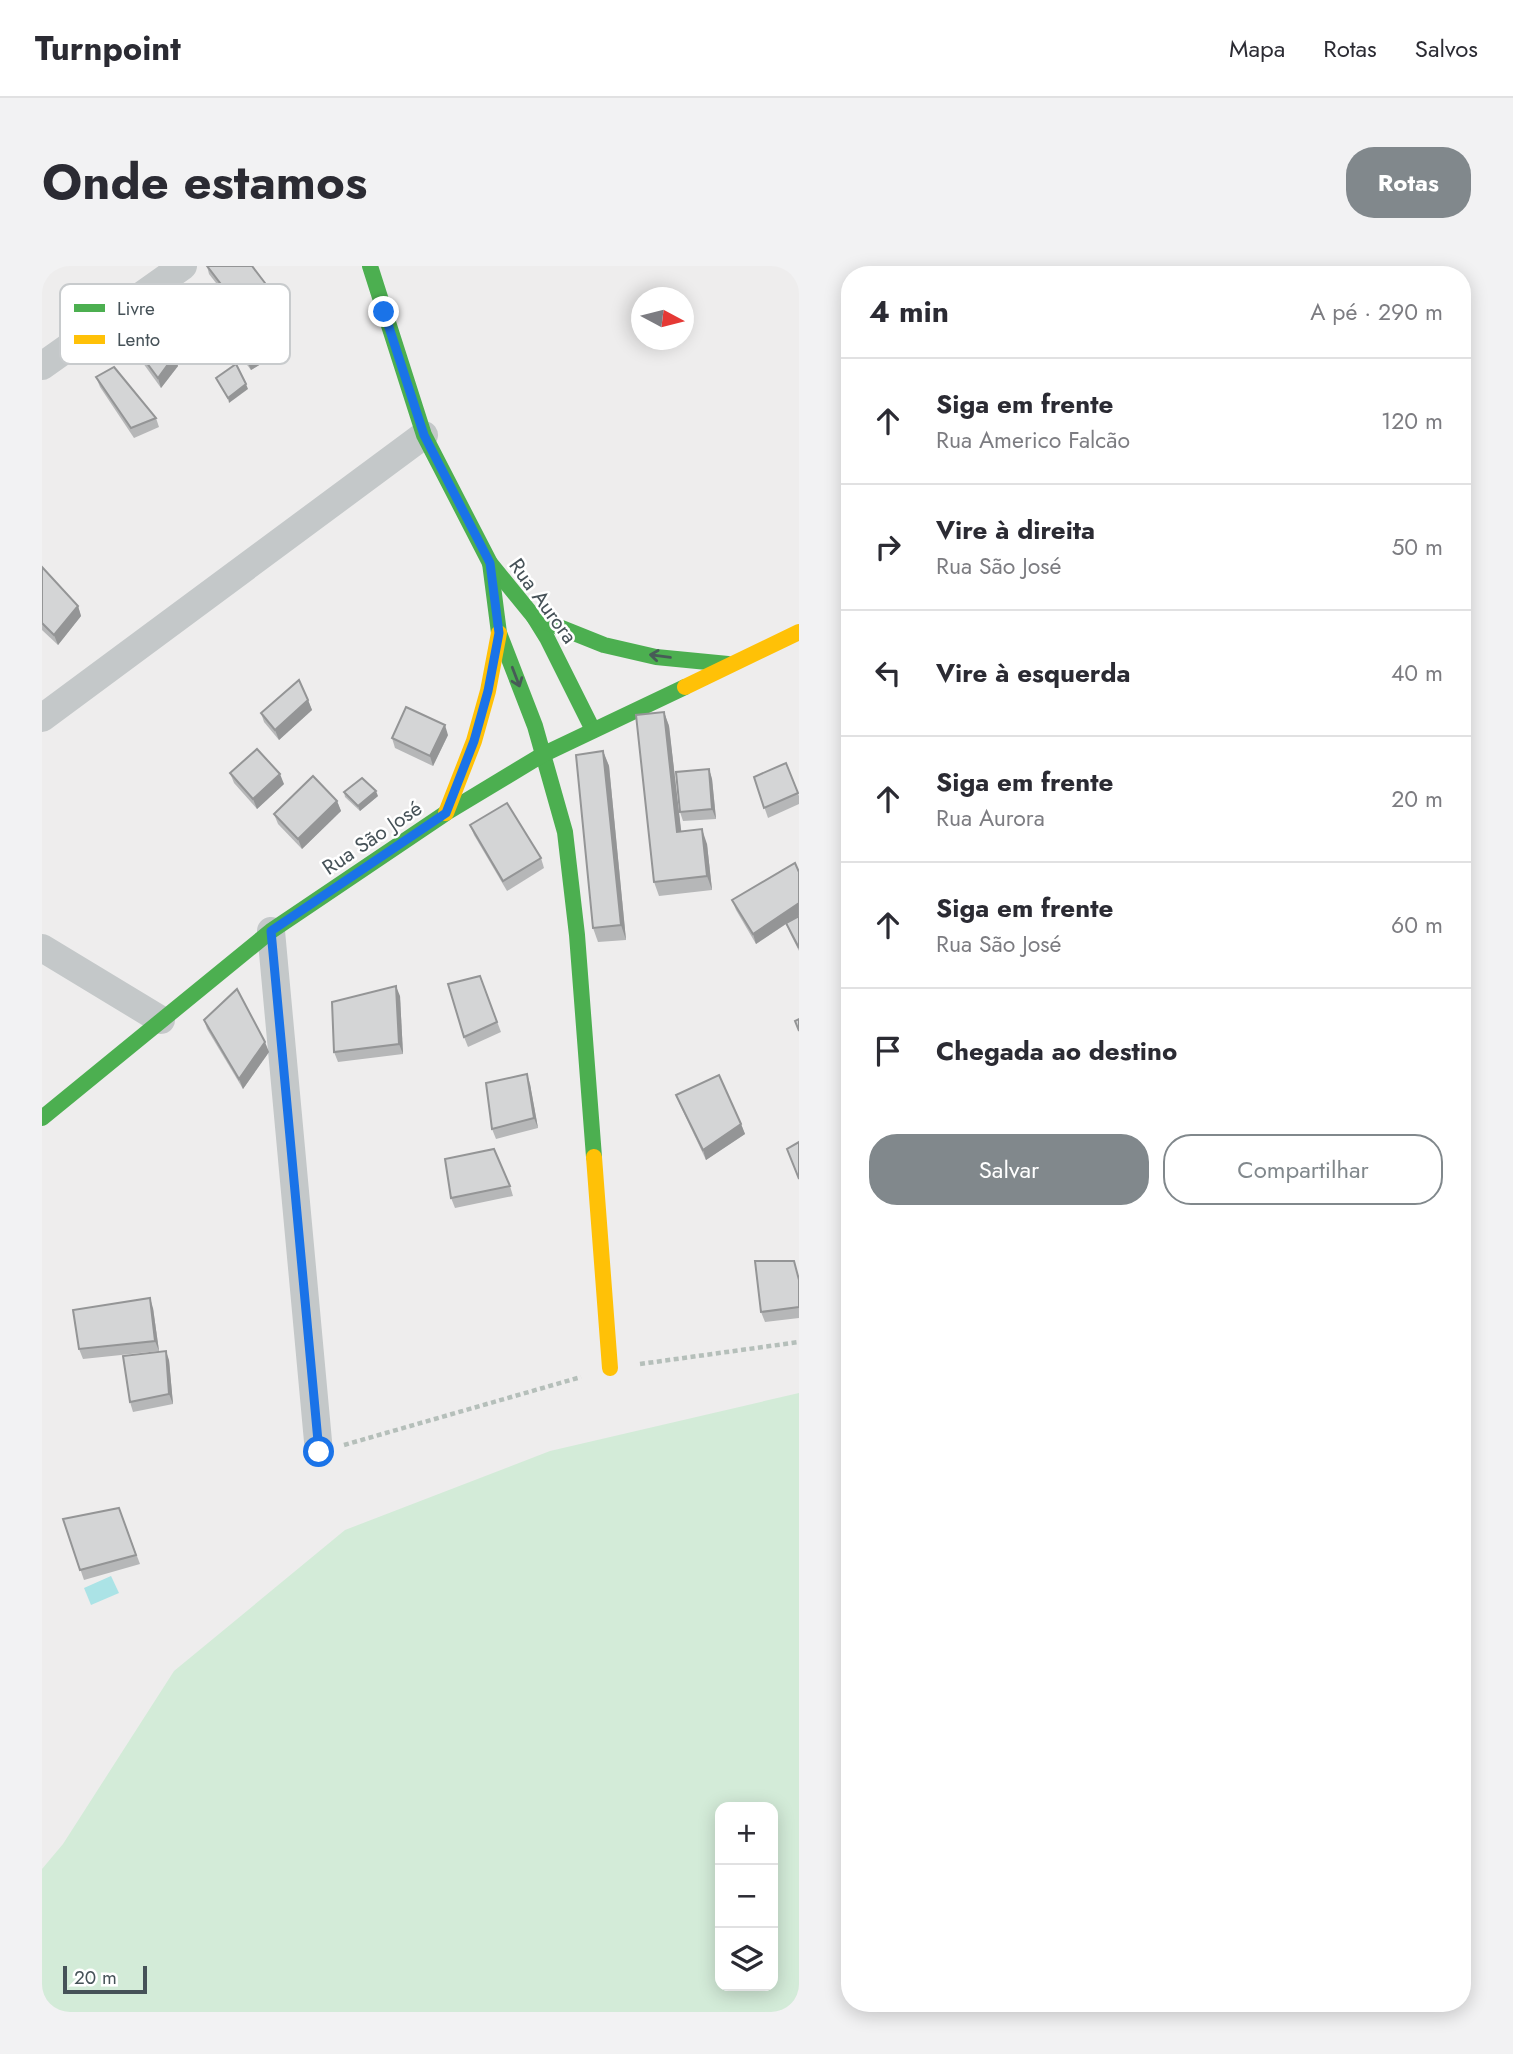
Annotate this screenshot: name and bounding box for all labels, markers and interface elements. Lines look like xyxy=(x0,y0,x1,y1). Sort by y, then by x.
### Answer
text: Turnpoint xyxy=(35,25,181,72)
text: Mapa xyxy=(1229,31,1285,66)
text: Rotas xyxy=(1323,31,1377,66)
text: Salvos xyxy=(1415,31,1478,66)
text: Onde estamos xyxy=(42,147,367,217)
button: Rotas xyxy=(1346,147,1471,218)
legend xyxy=(60,284,290,364)
north arrow xyxy=(631,287,694,350)
text: 4 min xyxy=(869,290,949,333)
text: Livre xyxy=(117,295,155,322)
text: A pé · 290 m xyxy=(1310,295,1443,329)
route end xyxy=(368,296,399,327)
text: Lento xyxy=(117,326,160,353)
text: Siga em frente xyxy=(936,385,1113,423)
icon: ahead xyxy=(869,402,907,440)
text: 120 m xyxy=(1381,404,1443,438)
text: Rua Americo Falcão xyxy=(936,423,1130,457)
text: Vire à direita xyxy=(936,511,1095,549)
icon: right xyxy=(869,528,907,566)
text: 50 m xyxy=(1391,530,1443,564)
text: Rua São José xyxy=(936,549,1061,583)
street label: Rua Aurora xyxy=(502,552,584,650)
one-way arrow xyxy=(649,650,672,663)
icon: left xyxy=(869,654,907,692)
text: Vire à esquerda xyxy=(936,654,1131,692)
text: 40 m xyxy=(1391,656,1443,690)
one-way arrow xyxy=(510,665,523,687)
text: Siga em frente xyxy=(936,763,1113,801)
icon: ahead xyxy=(869,780,907,818)
text: 20 m xyxy=(1391,782,1443,816)
street label: Rua São José xyxy=(316,793,428,882)
text: Rua Aurora xyxy=(936,801,1045,835)
text: Siga em frente xyxy=(936,889,1113,927)
icon: ahead xyxy=(869,906,907,944)
text: 60 m xyxy=(1391,908,1443,942)
text: Rua São José xyxy=(936,927,1061,961)
icon: arrive xyxy=(869,1032,907,1070)
text: Chegada ao destino xyxy=(936,1032,1177,1070)
button: Salvar xyxy=(869,1134,1149,1205)
button: Compartilhar xyxy=(1163,1134,1443,1205)
route start xyxy=(303,1436,334,1467)
map controls xyxy=(715,1802,778,1991)
button: + xyxy=(715,1802,778,1865)
button: − xyxy=(715,1865,778,1928)
button: layers xyxy=(715,1928,778,1991)
scale bar xyxy=(63,1963,147,1995)
text: 20 m xyxy=(74,1964,117,1991)

